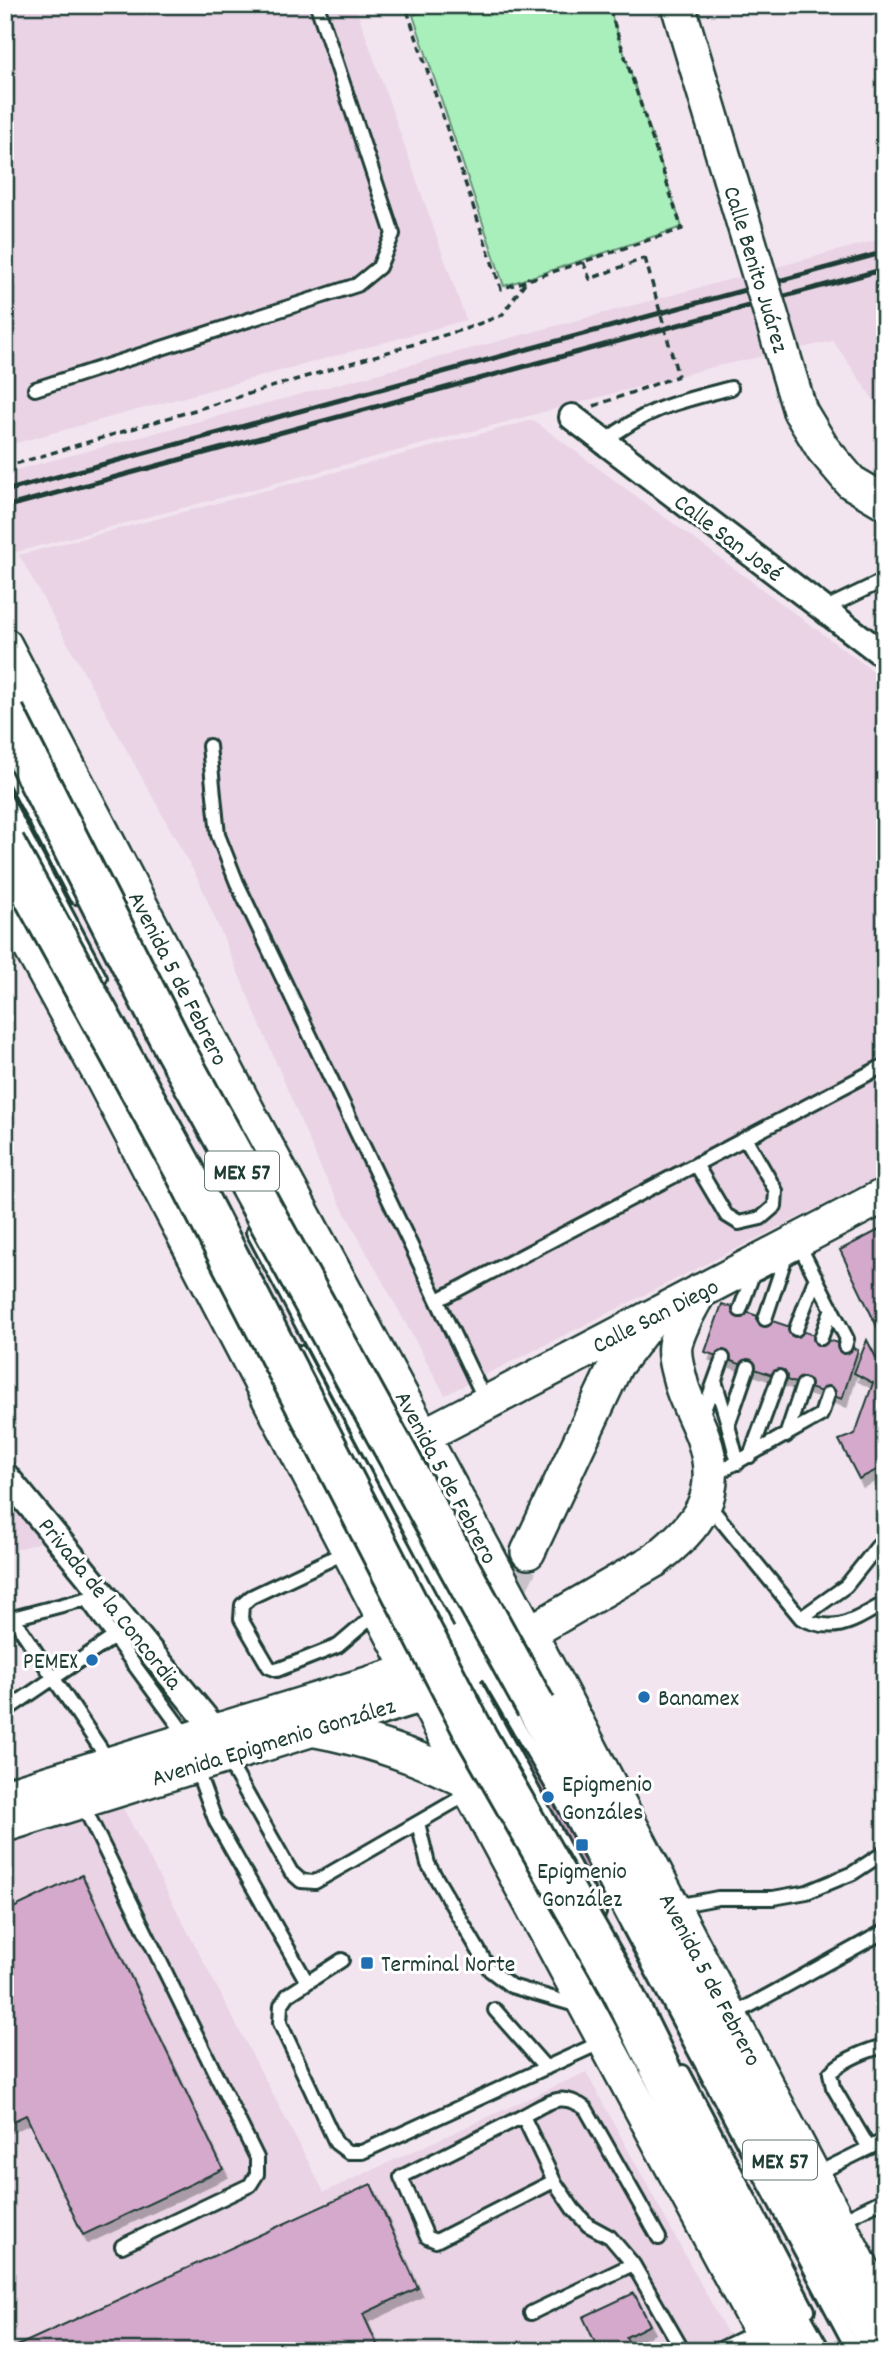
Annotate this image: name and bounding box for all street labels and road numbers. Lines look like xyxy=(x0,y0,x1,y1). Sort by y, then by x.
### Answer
street label: Calle Benito Juárez xyxy=(713,182,796,357)
street label: Calle San José xyxy=(665,487,789,592)
street label: Avenida 5 de Febrero xyxy=(118,886,235,1073)
road number: MEX 57 xyxy=(205,1152,279,1190)
street label: Calle San Diego xyxy=(587,1271,725,1364)
street label: Avenida 5 de Febrero xyxy=(384,1386,504,1571)
street label: Privada de la Concordia xyxy=(28,1511,189,1699)
street label: Avenida Epigmenio González xyxy=(148,1691,400,1797)
street label: Avenida 5 de Febrero xyxy=(648,1888,768,2073)
road number: MEX 57 xyxy=(743,2140,817,2180)

